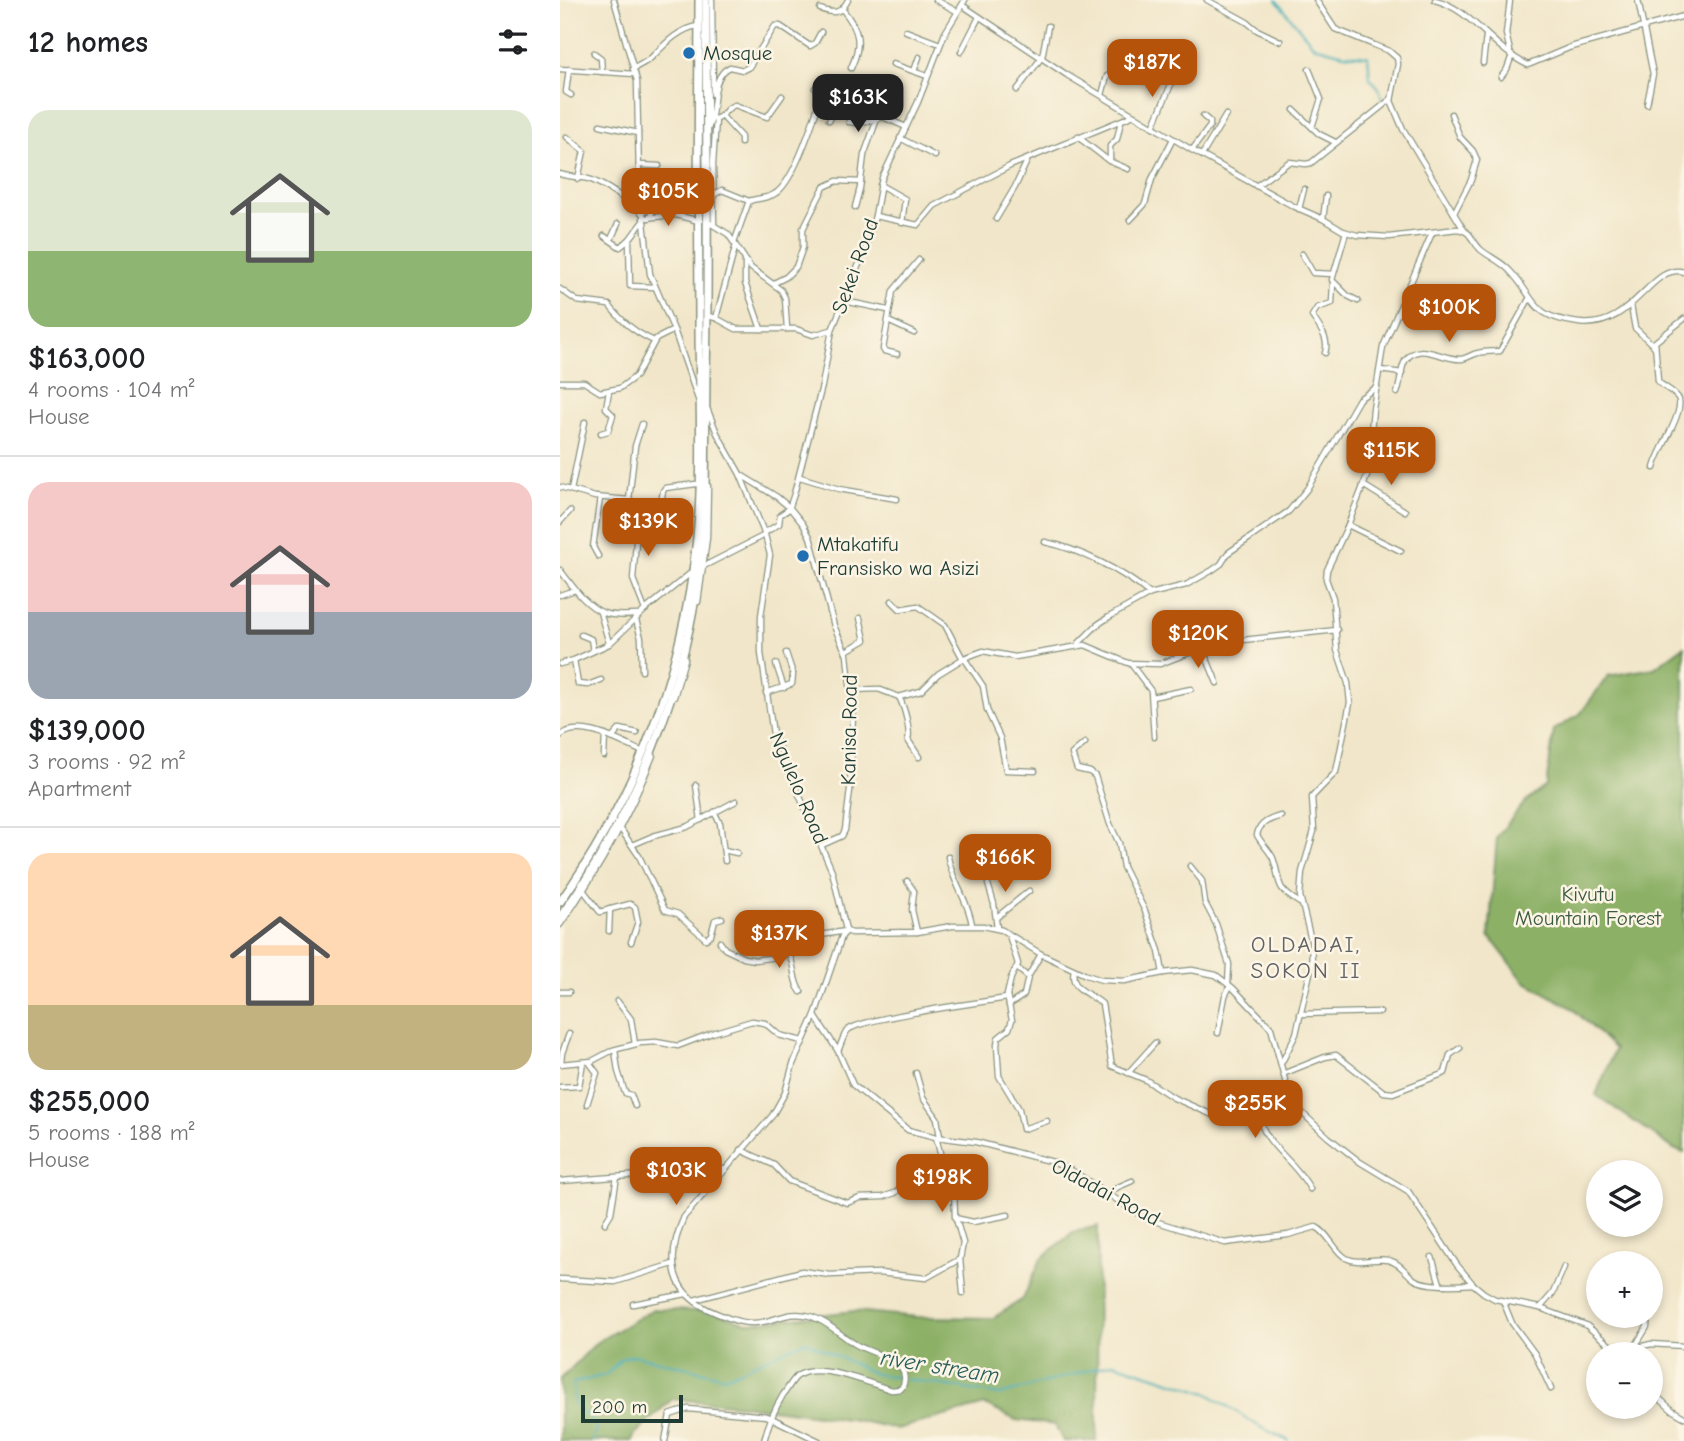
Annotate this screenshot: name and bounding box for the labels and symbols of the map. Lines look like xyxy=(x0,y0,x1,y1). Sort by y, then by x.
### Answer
pin: $187K xyxy=(1103,40,1201,99)
place label: Mosque xyxy=(703,41,772,65)
marker: Mosque xyxy=(681,45,697,61)
pin: $163K xyxy=(809,74,907,134)
pin: $105K xyxy=(619,168,717,228)
street label: Sekei Road xyxy=(827,215,883,317)
pin: $100K xyxy=(1400,284,1498,344)
pin: $115K xyxy=(1342,428,1440,487)
pin: $139K xyxy=(599,498,697,558)
place label: Mtakatifu Fransisko wa Asizi xyxy=(817,532,979,580)
marker: Mtakatifu Fransisko wa Asizi xyxy=(795,548,811,564)
pin: $120K xyxy=(1149,610,1247,670)
street label: Kanisa Road xyxy=(836,674,862,786)
street label: Ngulelo Road xyxy=(765,729,833,847)
pin: $166K xyxy=(956,834,1054,894)
park label: Kivutu Mountain Forest xyxy=(1515,882,1662,930)
pin: $137K xyxy=(730,911,828,970)
district label: OLDADAI, SOKON II xyxy=(1250,931,1362,984)
pin: $255K xyxy=(1206,1080,1304,1140)
pin: $103K xyxy=(627,1148,725,1207)
street label: Oldadai Road xyxy=(1048,1153,1164,1231)
pin: $198K xyxy=(893,1154,991,1214)
water label: river stream xyxy=(879,1344,1001,1389)
scale bar xyxy=(581,1392,682,1424)

